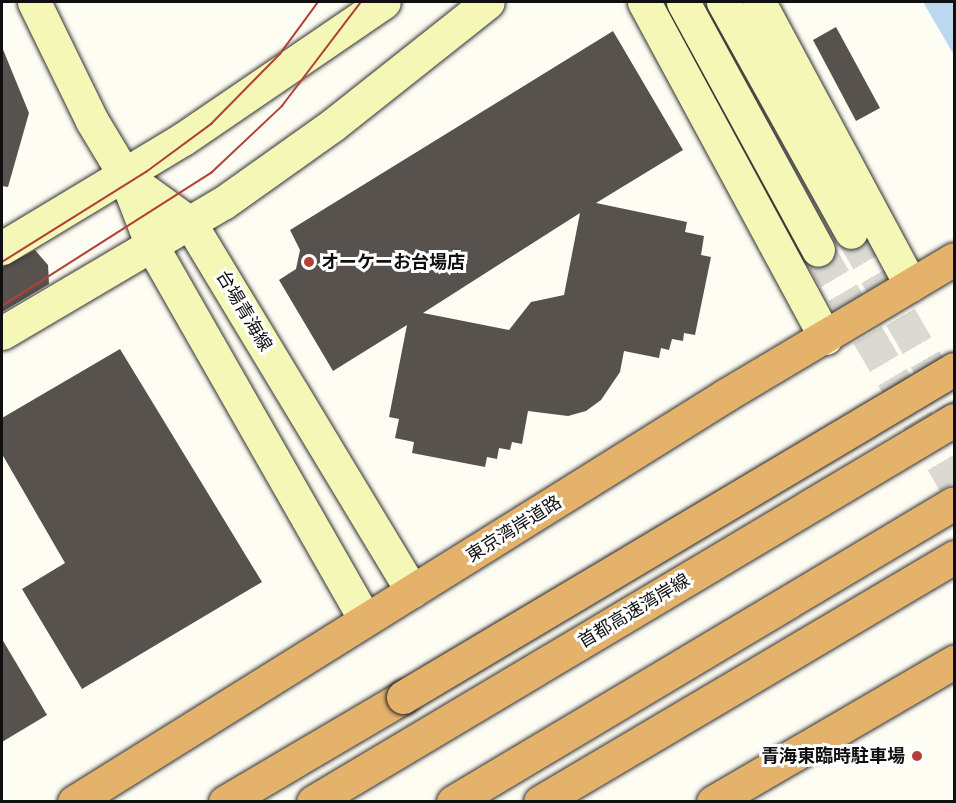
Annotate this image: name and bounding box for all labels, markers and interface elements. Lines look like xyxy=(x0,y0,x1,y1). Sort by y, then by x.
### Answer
place label: オーケーお台場店 xyxy=(321,251,465,273)
marker: オーケーお台場店 xyxy=(302,255,316,269)
street label: 台場青海線 xyxy=(212,267,276,355)
street label: 東京湾岸道路 xyxy=(462,491,566,567)
street label: 首都高速湾岸線 xyxy=(574,569,694,653)
place label: 青海東臨時駐車場 xyxy=(761,745,905,767)
marker: 青海東臨時駐車場 xyxy=(910,749,924,763)

